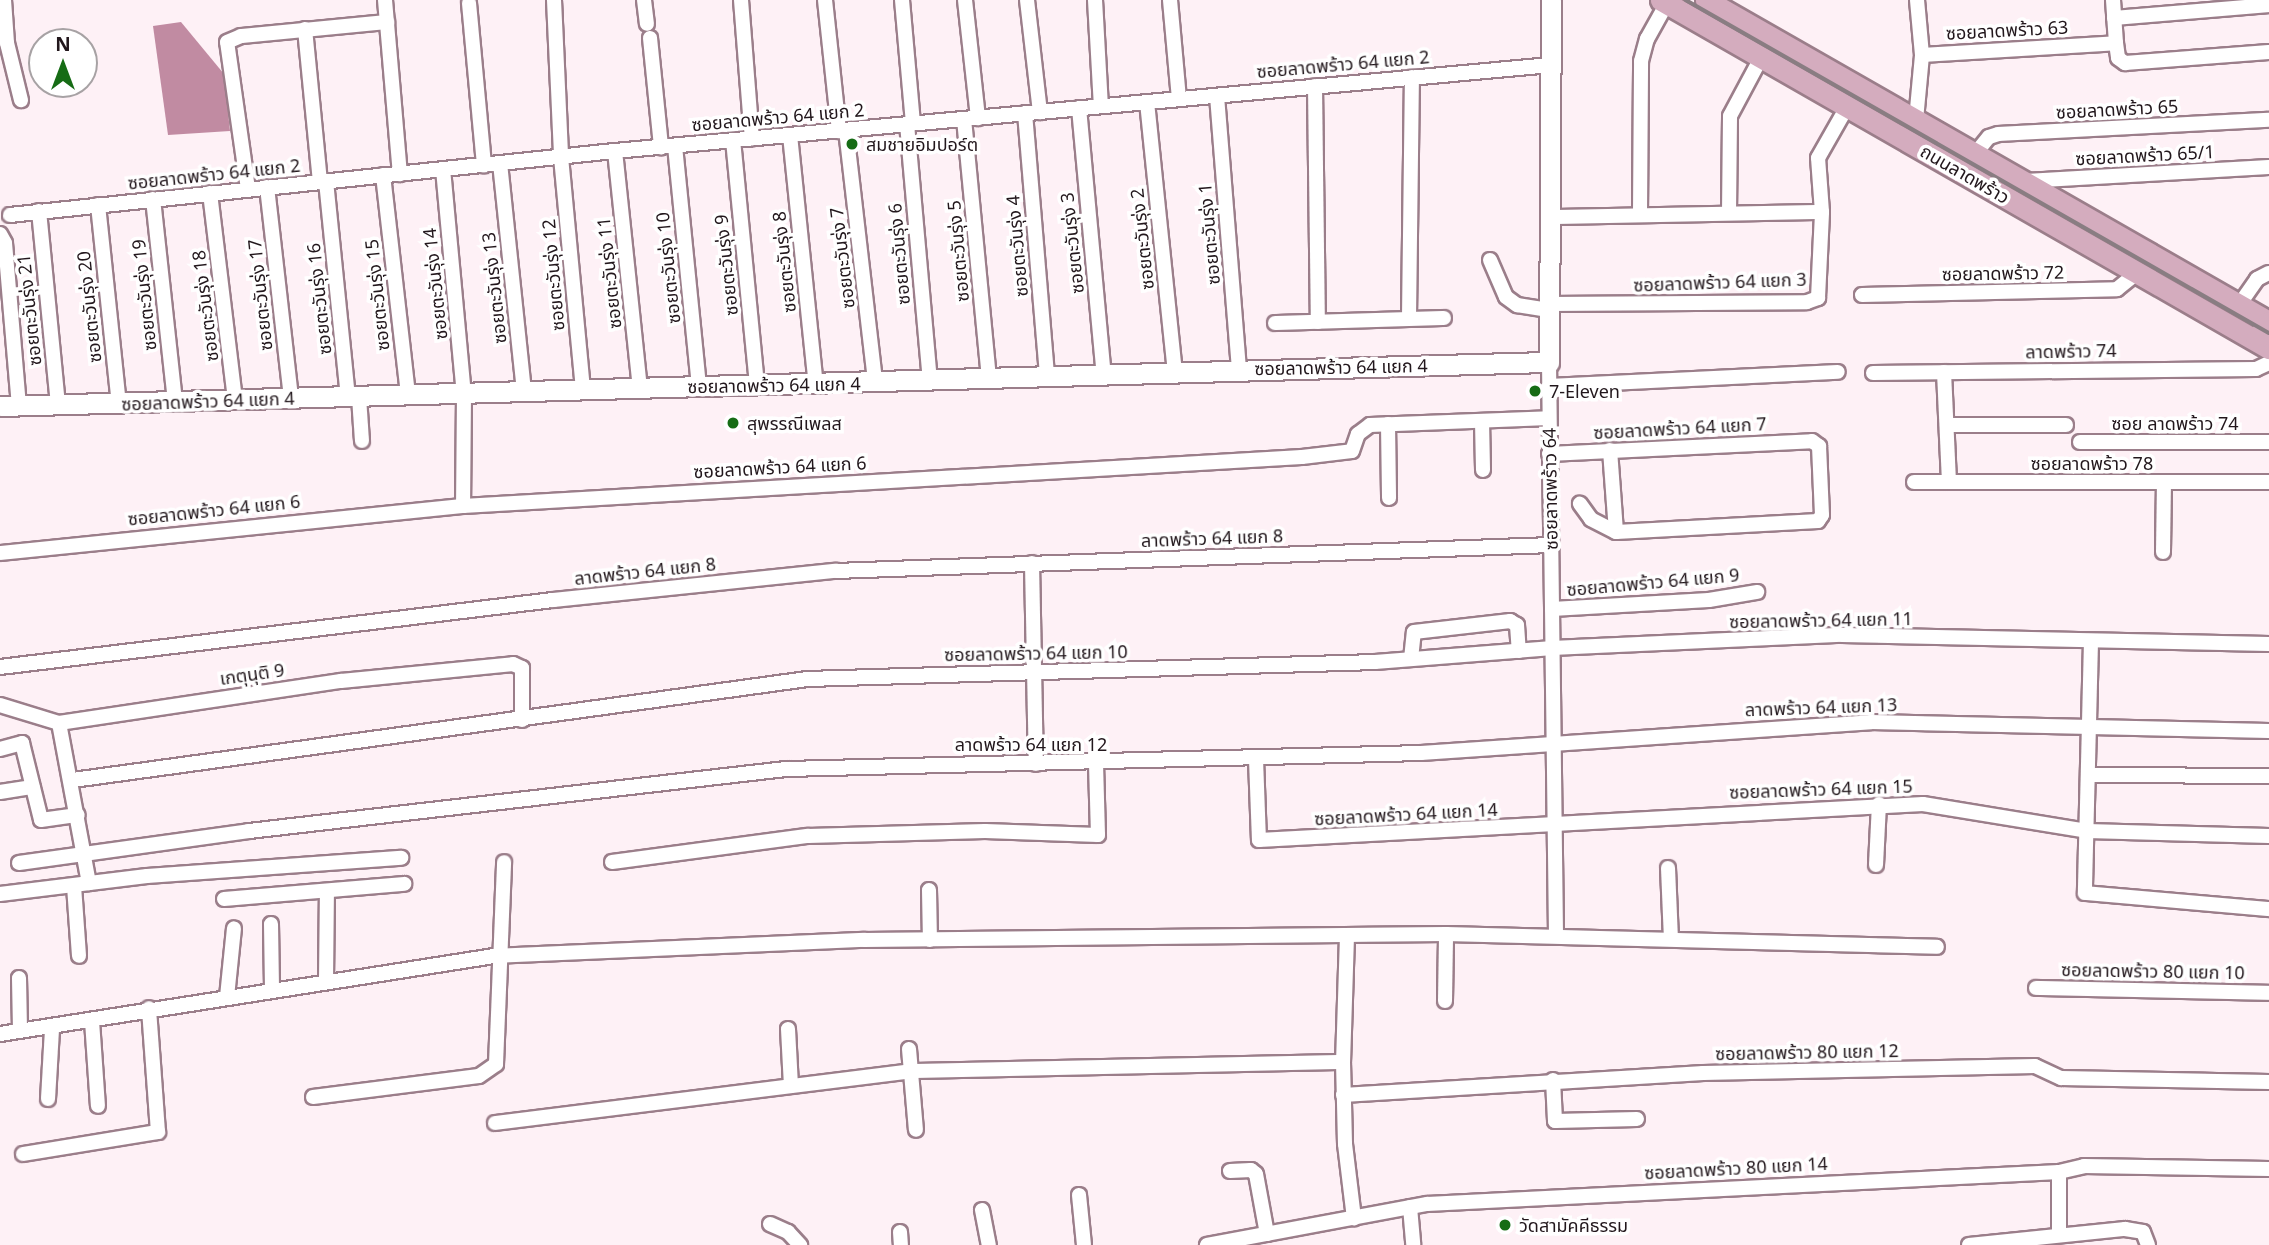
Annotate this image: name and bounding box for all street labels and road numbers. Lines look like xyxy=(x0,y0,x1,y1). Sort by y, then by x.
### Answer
street label: ซอยลาดพร้าว 63 xyxy=(1945,16,2069,44)
street label: ซอยลาดพร้าว 64 แยก 2 xyxy=(1256,46,1430,82)
street label: ซอยลาดพร้าว 65 xyxy=(2055,95,2179,123)
street label: ซอยลาดพร้าว 64 แยก 2 xyxy=(691,99,865,135)
street label: ถนนลาดพร้าว xyxy=(1917,140,2013,208)
street label: ซอยลาดพร้าว 65/1 xyxy=(2075,141,2215,169)
street label: ซอยลาดพร้าว 64 แยก 2 xyxy=(127,154,301,194)
street label: ซอยตะวันรุ่ง 1 xyxy=(1194,182,1224,286)
street label: ซอยตะวันรุ่ง 2 xyxy=(1126,187,1158,291)
street label: ซอยตะวันรุ่ง 3 xyxy=(1056,191,1088,295)
street label: ซอยตะวันรุ่ง 4 xyxy=(1002,194,1032,298)
street label: ซอยตะวันรุ่ง 5 xyxy=(943,199,973,303)
street label: ซอยตะวันรุ่ง 6 xyxy=(884,202,914,306)
street label: ซอยตะวันรุ่ง 7 xyxy=(825,206,859,310)
street label: ซอยตะวันรุ่ง 8 xyxy=(768,210,800,314)
street label: ซอยตะวันรุ่ง 10 xyxy=(651,211,685,325)
street label: ซอยตะวันรุ่ง 9 xyxy=(710,213,742,317)
street label: ซอยตะวันรุ่ง 11 xyxy=(592,216,626,330)
street label: ซอยตะวันรุ่ง 12 xyxy=(537,218,569,332)
street label: ซอยตะวันรุ่ง 14 xyxy=(418,227,452,341)
street label: ซอยตะวันรุ่ง 13 xyxy=(477,231,511,345)
street label: ซอยตะวันรุ่ง 19 xyxy=(127,238,161,352)
street label: ซอยตะวันรุ่ง 17 xyxy=(243,238,277,352)
street label: ซอยตะวันรุ่ง 15 xyxy=(360,238,394,352)
street label: ซอยตะวันรุ่ง 16 xyxy=(302,242,336,356)
street label: ซอยตะวันรุ่ง 18 xyxy=(187,249,223,363)
street label: ซอยตะวันรุ่ง 20 xyxy=(72,250,106,364)
street label: ซอยตะวันรุ่ง 21 xyxy=(12,253,46,367)
street label: ซอยลาดพร้าว 72 xyxy=(1942,261,2064,285)
street label: ซอยลาดพร้าว 64 แยก 3 xyxy=(1633,268,1807,296)
street label: ลาดพร้าว 74 xyxy=(2025,339,2117,363)
street label: ซอยลาดพร้าว 64 แยก 4 xyxy=(1254,355,1428,379)
street label: ซอยลาดพร้าว 64 แยก 4 xyxy=(687,373,861,397)
street label: ซอยลาดพร้าว 64 แยก 4 xyxy=(121,387,295,415)
street label: ซอย ลาดพร้าว 74 xyxy=(2111,412,2239,434)
street label: ซอยลาดพร้าว 64 แยก 7 xyxy=(1593,413,1767,443)
street label: ซอยลาดพร้าว 64 xyxy=(1538,428,1562,550)
street label: ซอยลาดพร้าว 64 แยก 6 xyxy=(693,452,867,482)
street label: ซอยลาดพร้าว 78 xyxy=(2031,452,2153,474)
street label: ซอยลาดพร้าว 64 แยก 6 xyxy=(127,490,301,530)
street label: ลาดพร้าว 64 แยก 8 xyxy=(1141,525,1283,551)
street label: ลาดพร้าว 64 แยก 8 xyxy=(573,553,717,589)
street label: ซอยลาดพร้าว 64 แยก 9 xyxy=(1566,564,1740,600)
street label: ซอยลาดพร้าว 64 แยก 11 xyxy=(1729,608,1913,632)
street label: ซอยลาดพร้าว 64 แยก 10 xyxy=(944,641,1128,665)
street label: เกตุนุติ 9 xyxy=(218,659,286,689)
street label: ลาดพร้าว 64 แยก 13 xyxy=(1744,694,1898,720)
street label: ลาดพร้าว 64 แยก 12 xyxy=(955,733,1107,755)
street label: ซอยลาดพร้าว 64 แยก 15 xyxy=(1729,775,1913,803)
street label: ซอยลาดพร้าว 64 แยก 14 xyxy=(1314,798,1498,830)
street label: ซอยลาดพร้าว 80 แยก 10 xyxy=(2061,959,2245,983)
street label: ซอยลาดพร้าว 80 แยก 12 xyxy=(1715,1040,1899,1064)
street label: ซอยลาดพร้าว 80 แยก 14 xyxy=(1644,1152,1828,1184)

